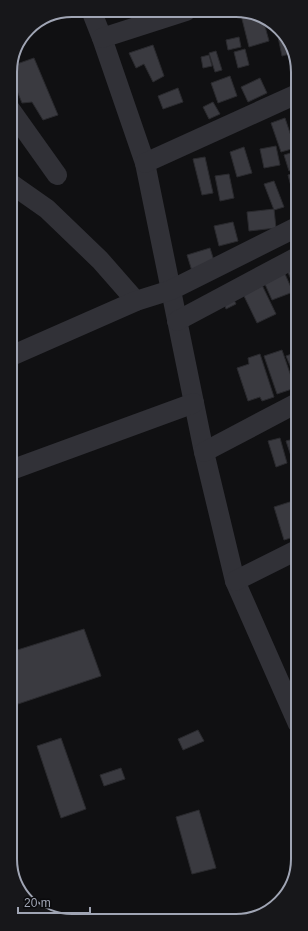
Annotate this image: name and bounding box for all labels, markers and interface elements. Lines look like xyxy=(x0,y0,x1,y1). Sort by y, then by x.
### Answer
scale bar xyxy=(18,889,90,915)
text: 20 m xyxy=(24,896,51,910)

